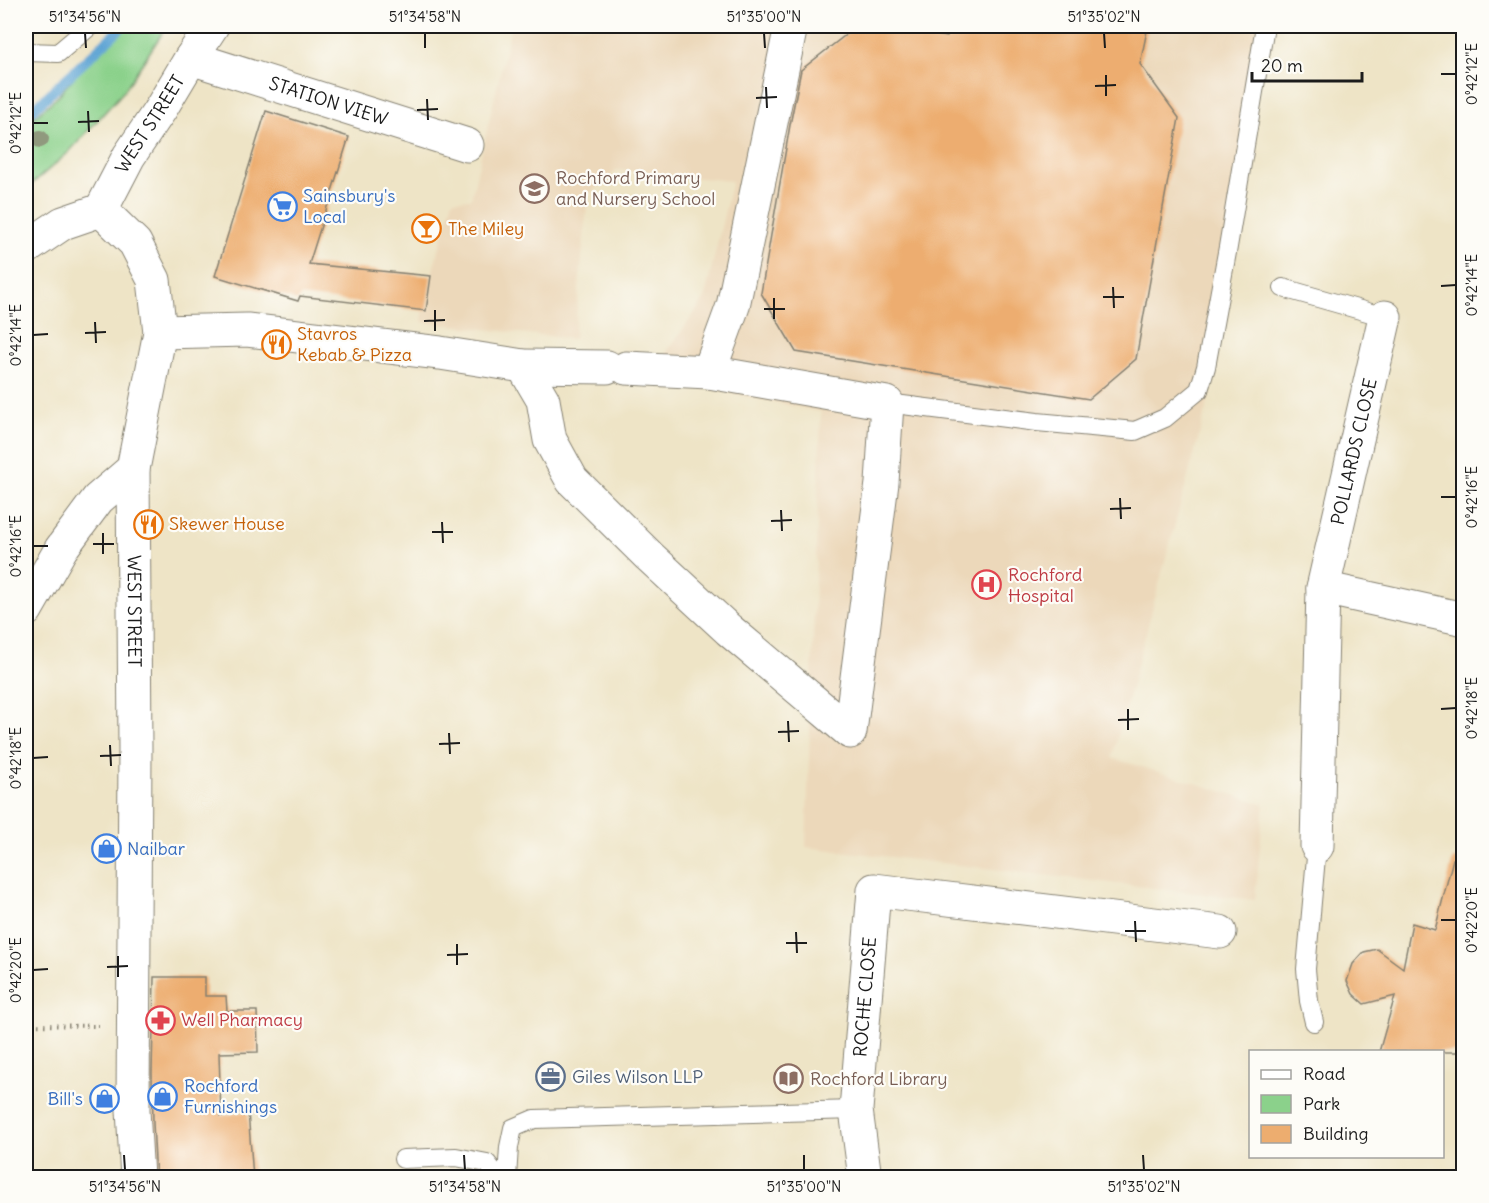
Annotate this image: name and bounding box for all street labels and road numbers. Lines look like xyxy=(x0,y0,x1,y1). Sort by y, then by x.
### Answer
street label: WEST STREET xyxy=(110,71,189,177)
street label: STATION VIEW xyxy=(266,71,391,130)
street label: POLLARDS CLOSE xyxy=(1326,376,1382,527)
street label: WEST STREET xyxy=(123,555,146,667)
street label: ROCHE CLOSE xyxy=(848,936,881,1058)

